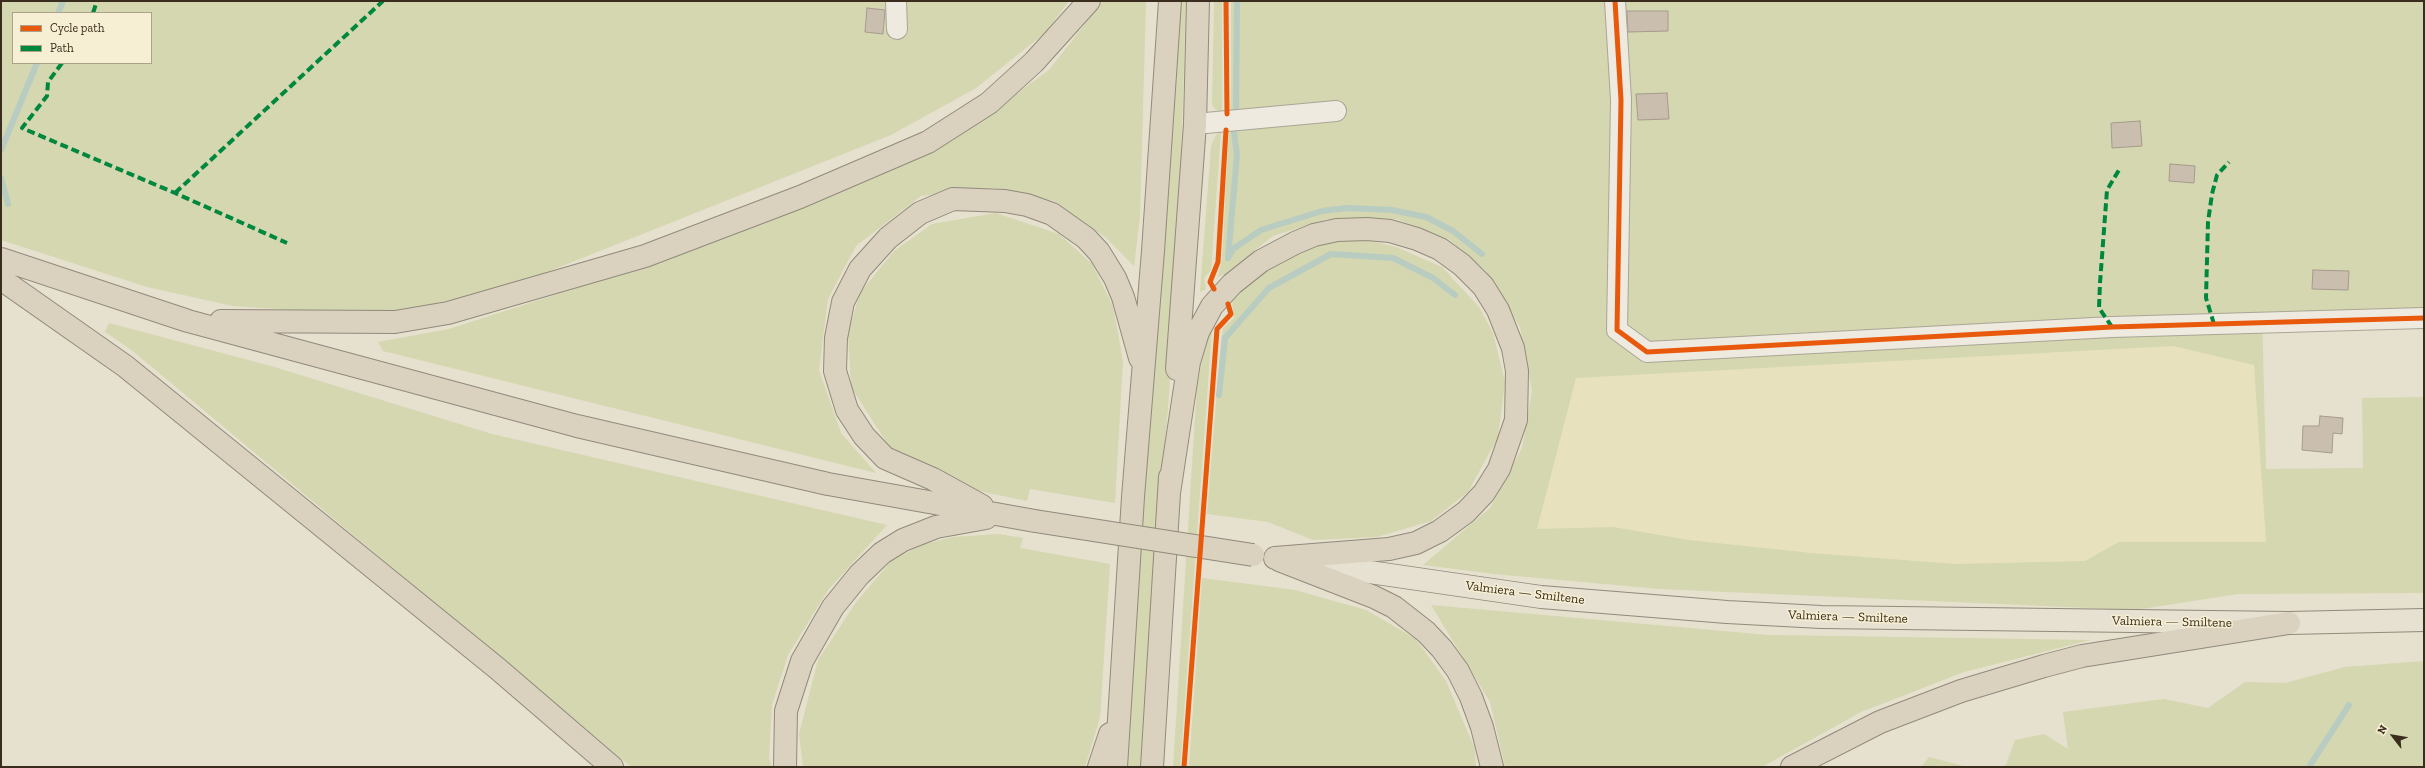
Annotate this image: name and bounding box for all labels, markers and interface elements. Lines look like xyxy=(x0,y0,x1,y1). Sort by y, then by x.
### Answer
legend xyxy=(12,12,152,64)
text: Cycle path xyxy=(50,21,104,35)
text: Path xyxy=(50,41,74,55)
street label: Valmiera — Smiltene xyxy=(1465,578,1585,608)
street label: Valmiera — Smiltene xyxy=(1788,607,1908,627)
street label: Valmiera — Smiltene xyxy=(2112,613,2232,631)
north arrow xyxy=(2373,716,2413,756)
text: N xyxy=(2375,723,2390,736)

